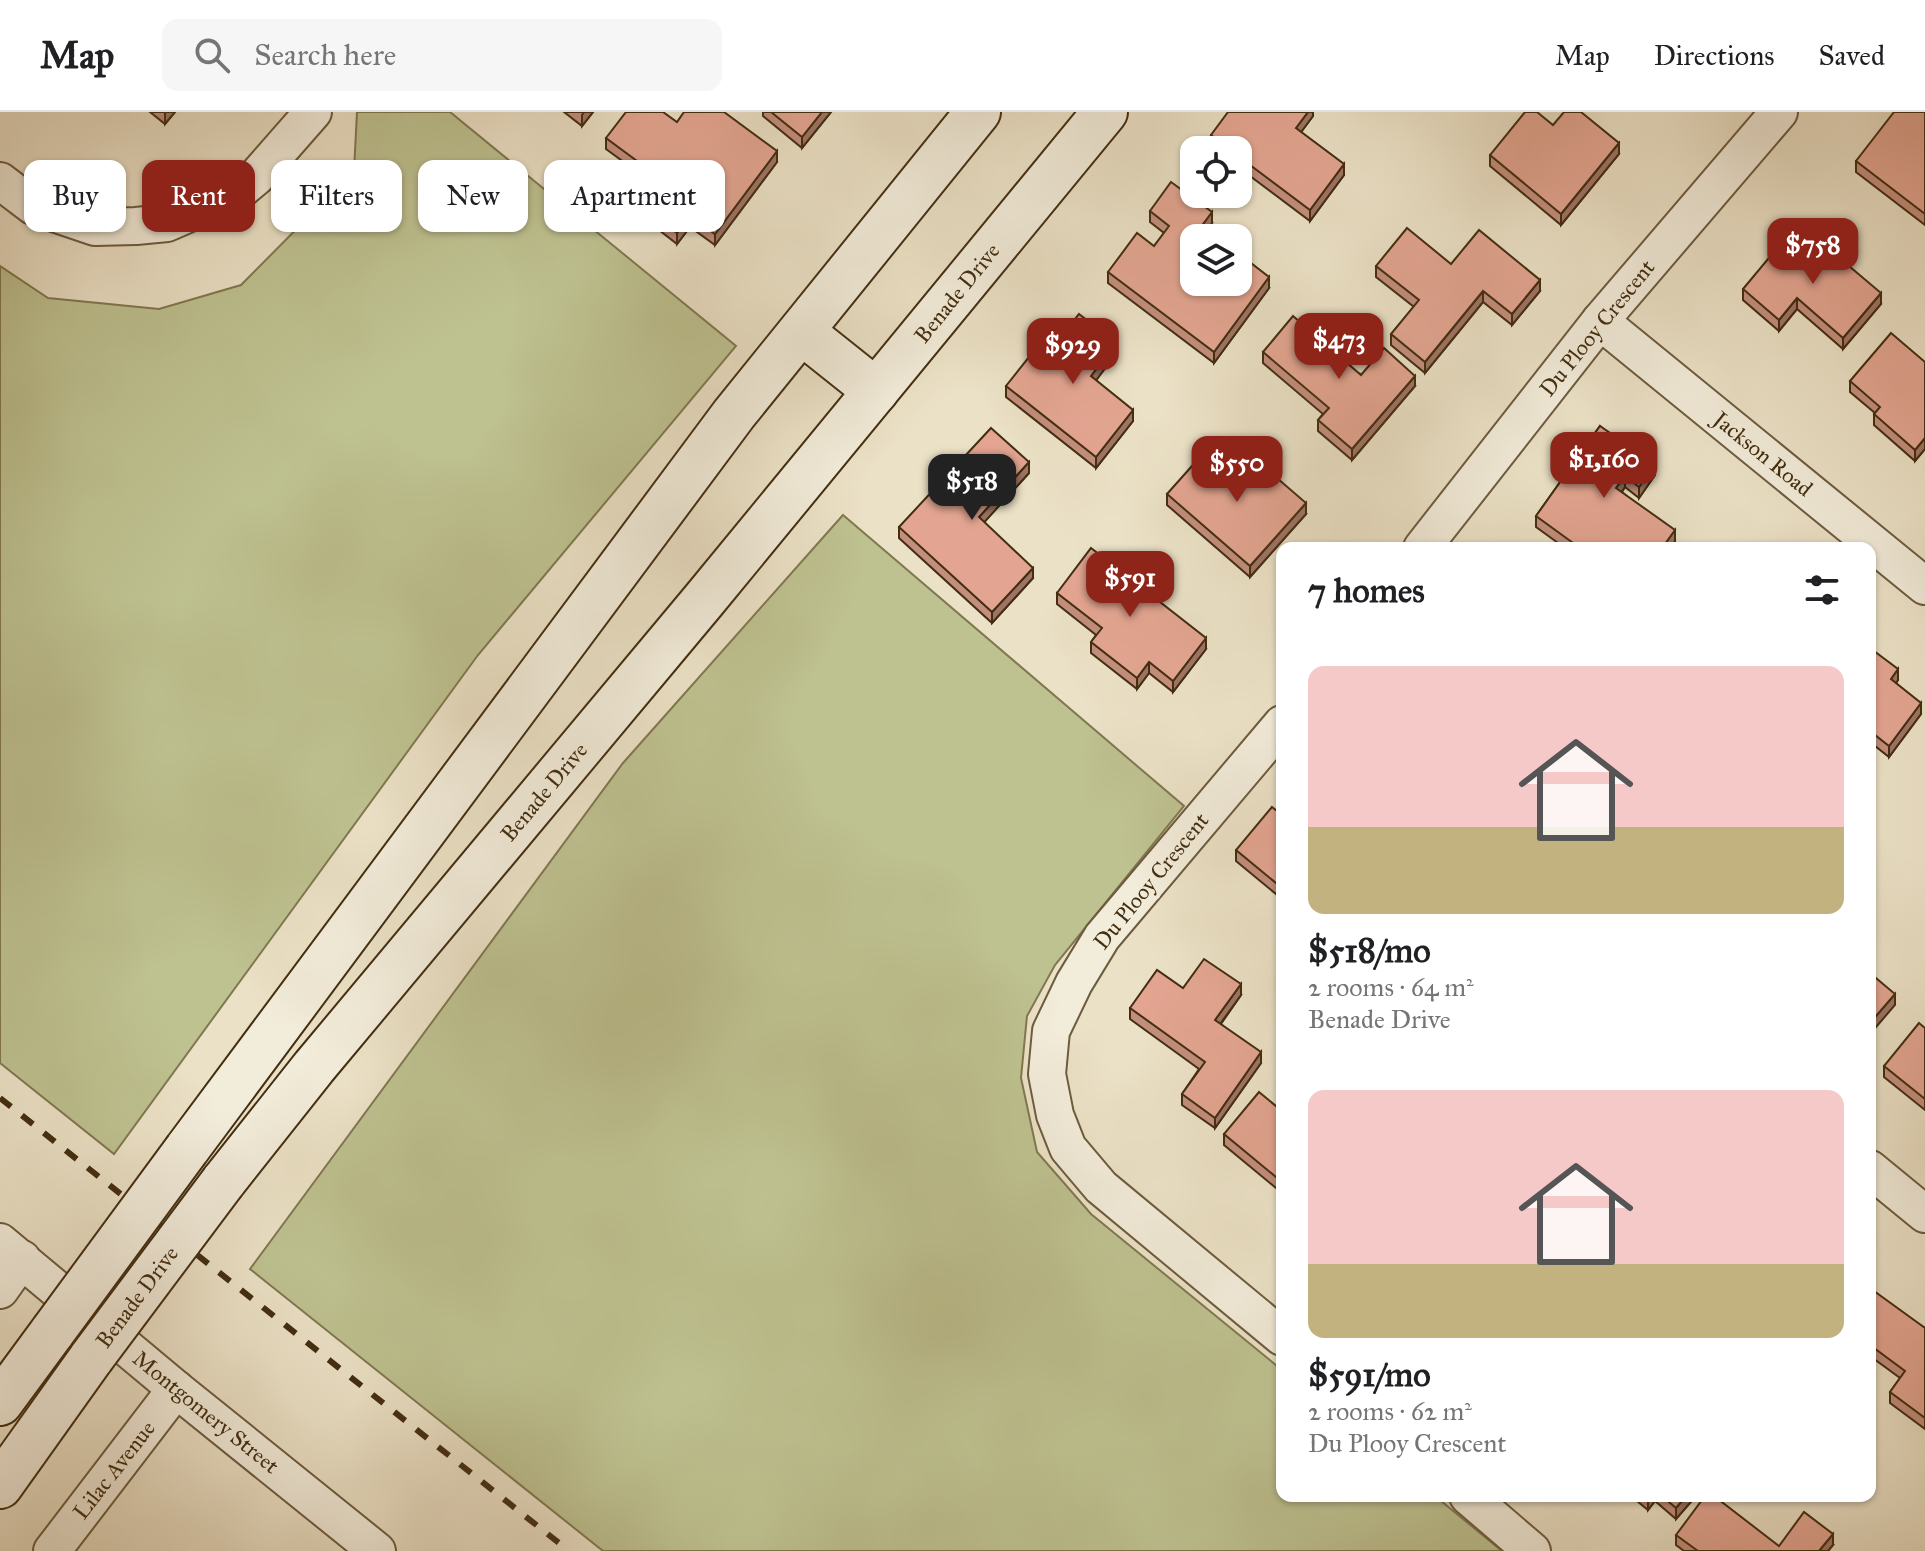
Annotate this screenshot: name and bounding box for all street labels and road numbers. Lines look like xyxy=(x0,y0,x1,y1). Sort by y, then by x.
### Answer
street label: Benade Drive xyxy=(909,238,1005,348)
street label: Du Plooy Crescent xyxy=(1534,254,1660,402)
street label: Jackson Road xyxy=(1706,405,1818,502)
street label: Benade Drive xyxy=(495,737,593,847)
street label: Du Plooy Crescent xyxy=(1088,807,1214,955)
street label: Benade Drive xyxy=(90,1241,184,1353)
street label: Montgomery Street xyxy=(127,1345,285,1479)
street label: Lilac Avenue xyxy=(67,1415,161,1525)

